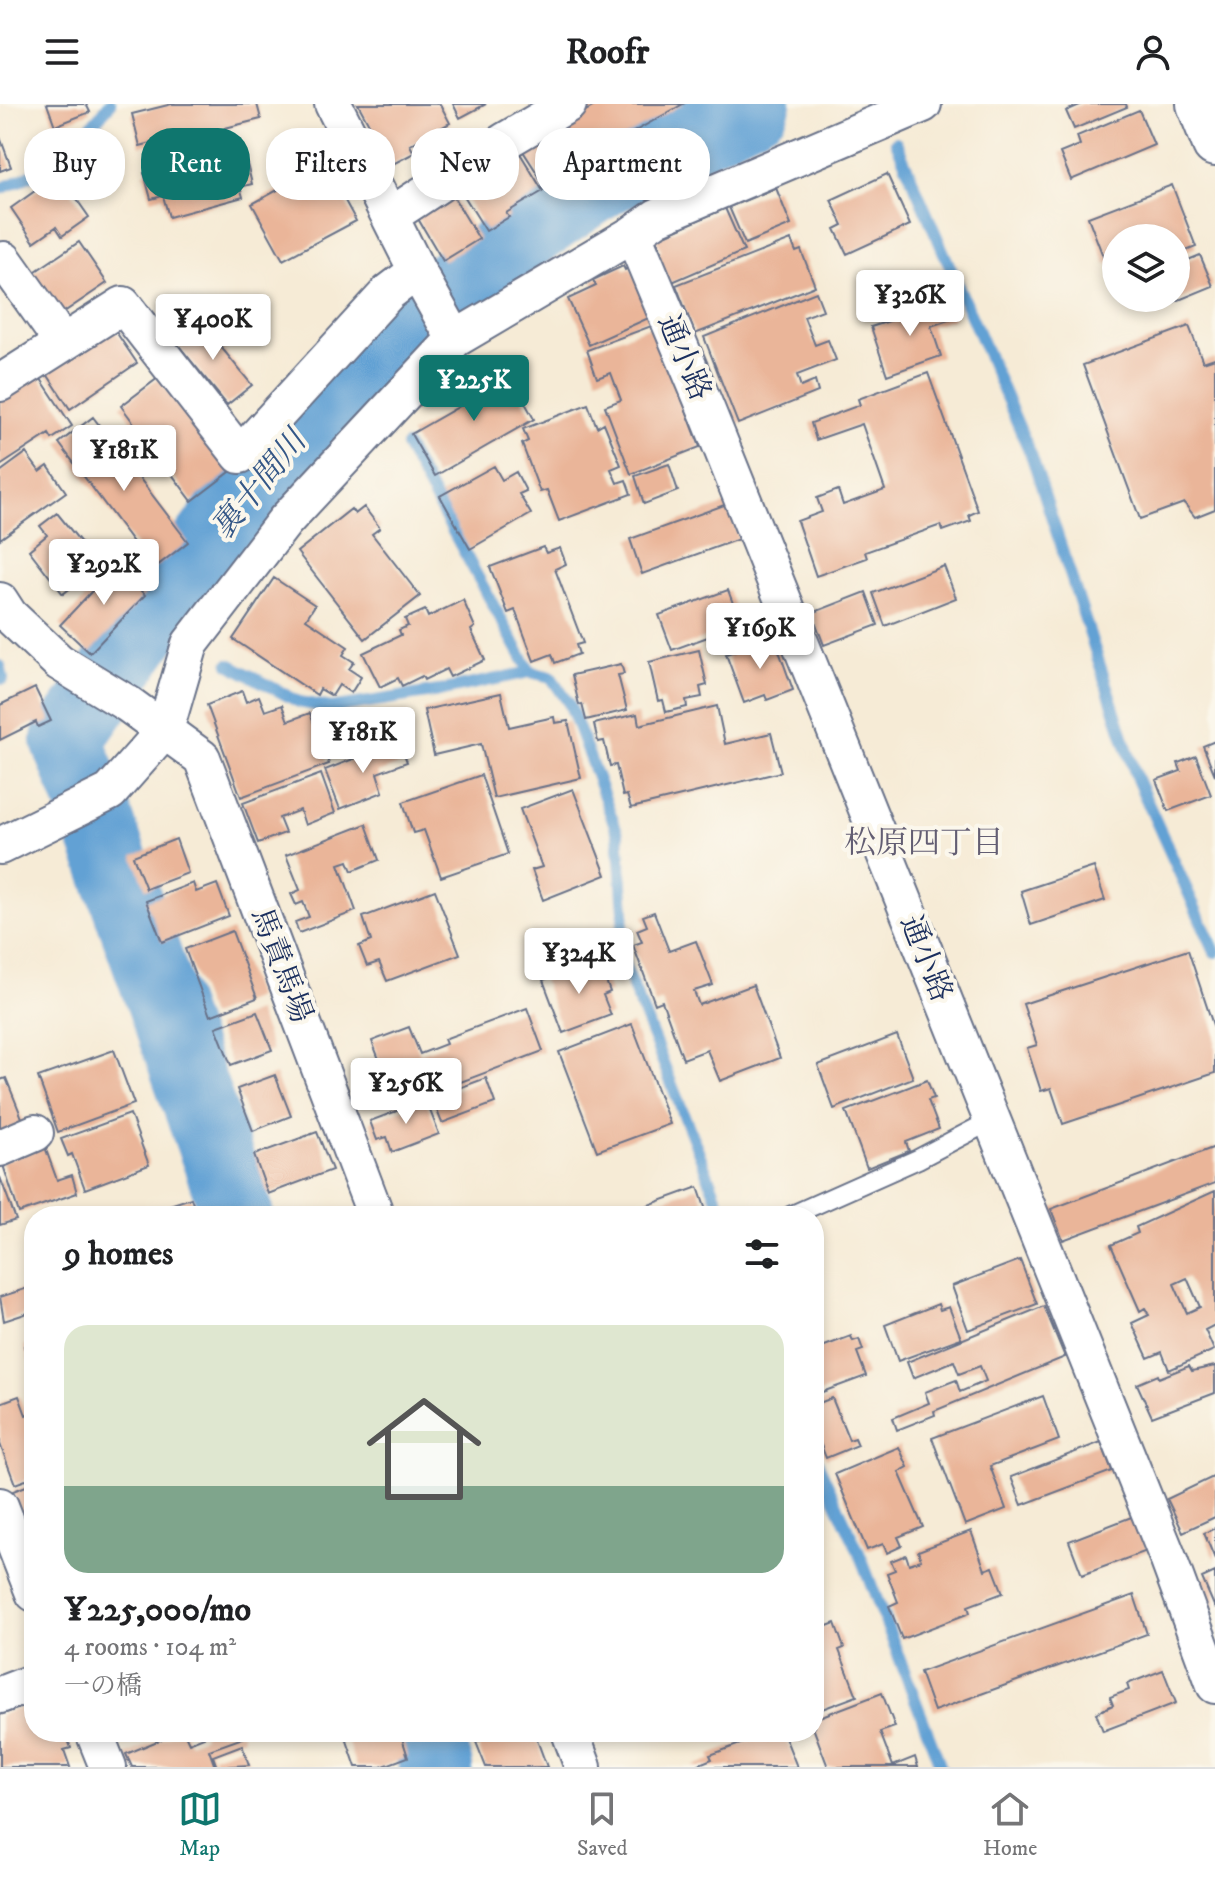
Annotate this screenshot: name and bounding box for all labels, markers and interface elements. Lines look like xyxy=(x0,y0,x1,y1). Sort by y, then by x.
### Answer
icon: menu xyxy=(40,30,84,74)
text: Roofr xyxy=(566,30,649,75)
icon: person xyxy=(1131,30,1175,74)
chip: Buy xyxy=(24,128,125,200)
chip: Rent xyxy=(141,128,250,200)
chip: Filters xyxy=(266,128,395,200)
chip: New xyxy=(411,128,519,200)
chip: Apartment xyxy=(535,128,710,200)
map controls xyxy=(1102,224,1190,312)
button: layers xyxy=(1102,224,1190,312)
pin: ¥326K xyxy=(854,270,966,338)
text: ¥326K xyxy=(874,279,946,312)
pin: ¥400K xyxy=(157,294,269,362)
text: ¥400K xyxy=(174,303,252,336)
street label: 通小路 xyxy=(649,309,718,406)
pin: ¥225K xyxy=(418,355,530,423)
text: ¥225K xyxy=(437,364,511,397)
water label: 裏十間川 xyxy=(204,421,317,548)
pin: ¥181K xyxy=(68,425,180,493)
text: ¥181K xyxy=(90,434,158,467)
pin: ¥292K xyxy=(48,539,160,607)
text: ¥292K xyxy=(67,548,141,581)
pin: ¥169K xyxy=(704,603,816,671)
text: ¥169K xyxy=(724,612,796,645)
pin: ¥181K xyxy=(307,707,419,775)
text: ¥181K xyxy=(329,716,397,749)
district label: 松原四丁目 xyxy=(844,824,1004,864)
street label: 馬責馬場 xyxy=(242,903,319,1028)
street label: 通小路 xyxy=(892,910,960,1007)
pin: ¥324K xyxy=(523,928,635,996)
text: ¥324K xyxy=(542,937,616,970)
pin: ¥256K xyxy=(350,1058,462,1126)
text: ¥256K xyxy=(369,1067,443,1100)
icon: filters xyxy=(740,1232,784,1276)
text: 9 homes xyxy=(64,1233,173,1275)
icon: home xyxy=(352,1377,496,1521)
text: ¥225,000/mo xyxy=(64,1589,251,1631)
text: 4 rooms · 104 m² xyxy=(64,1631,236,1664)
text: 一の橋 xyxy=(64,1670,142,1703)
tab: Map xyxy=(178,1787,222,1862)
tab: Saved xyxy=(577,1787,628,1862)
tab: Home xyxy=(983,1787,1037,1862)

